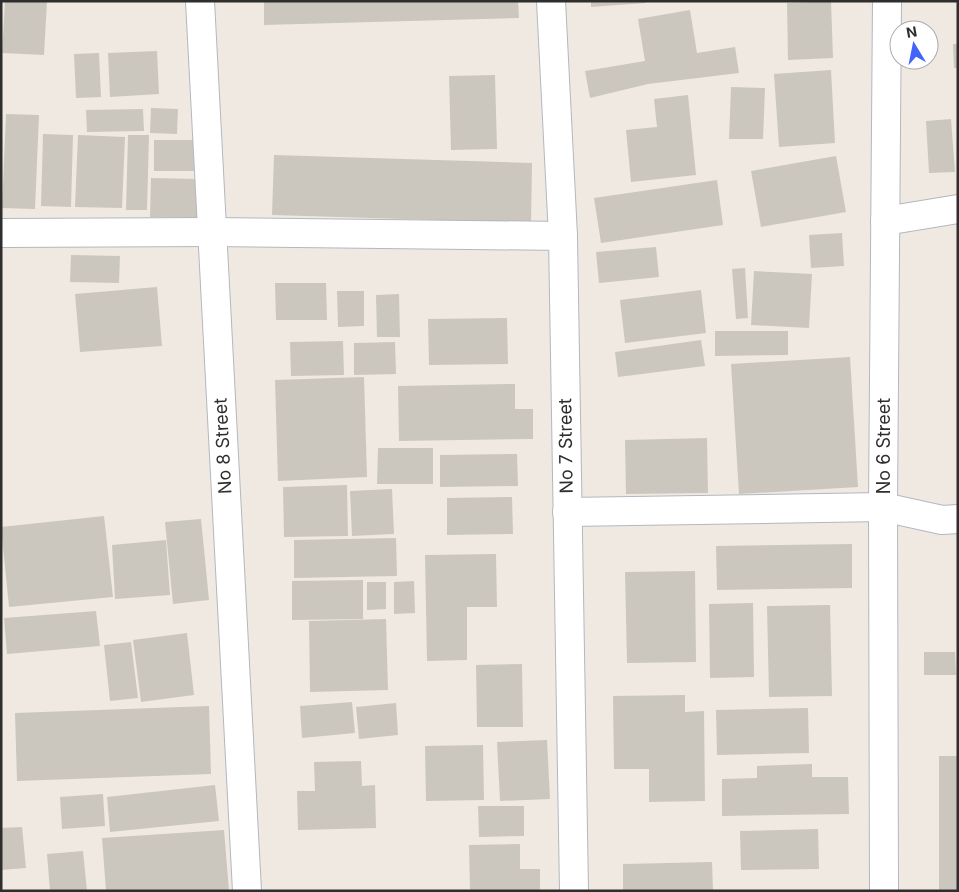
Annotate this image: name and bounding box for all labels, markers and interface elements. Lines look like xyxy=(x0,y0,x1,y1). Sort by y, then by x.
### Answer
north arrow xyxy=(889,20,939,70)
text: N xyxy=(905,22,918,41)
street label: No 8 Street xyxy=(209,397,236,495)
street label: No 7 Street xyxy=(554,398,577,494)
street label: No 6 Street xyxy=(873,398,894,494)

